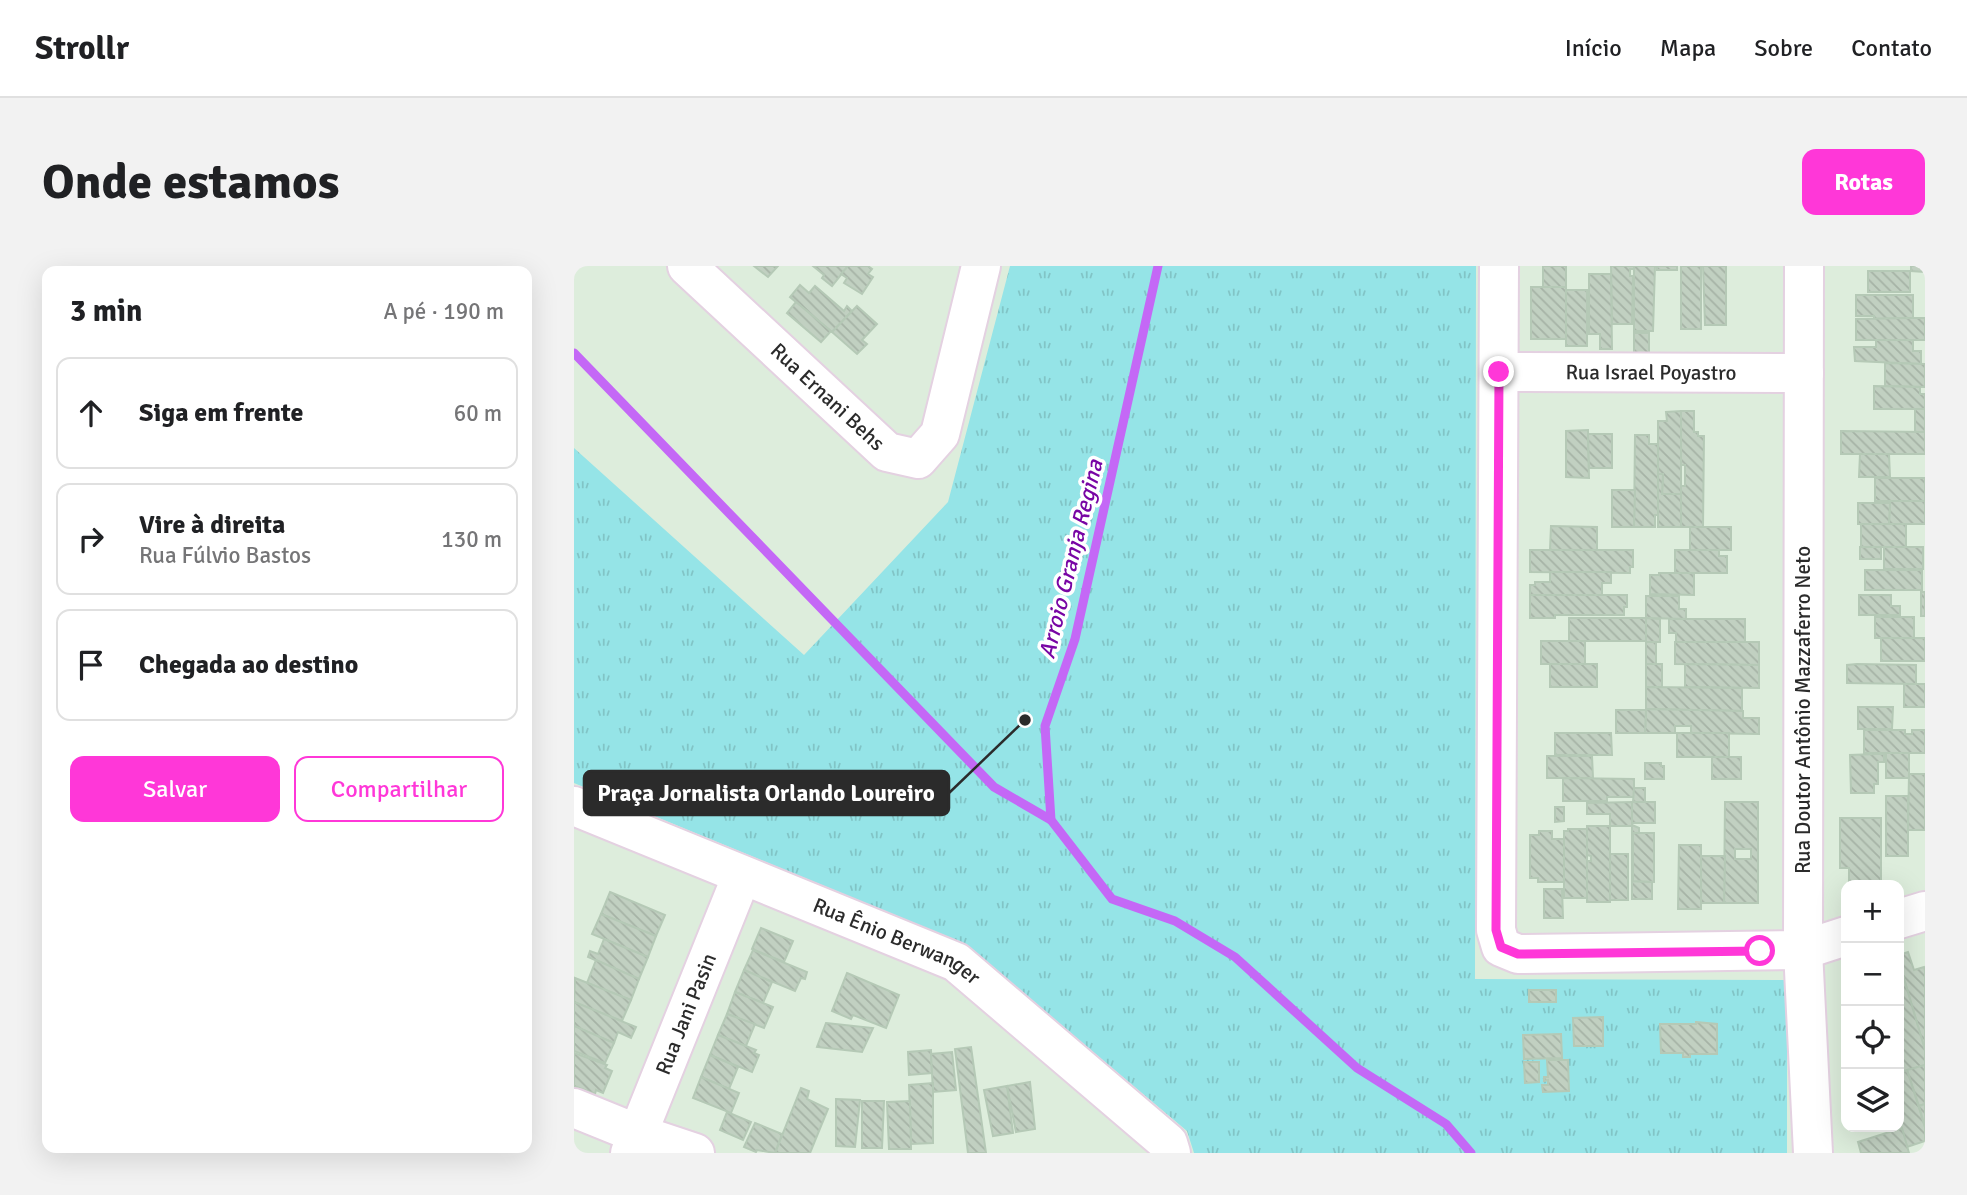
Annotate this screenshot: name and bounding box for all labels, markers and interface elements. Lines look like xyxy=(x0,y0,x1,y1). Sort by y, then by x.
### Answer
text: Strollr xyxy=(35,28,129,69)
text: Início xyxy=(1565,33,1622,63)
text: Mapa xyxy=(1660,33,1716,63)
text: Sobre xyxy=(1754,33,1813,63)
text: Contato xyxy=(1851,33,1932,63)
button: Rotas xyxy=(1802,149,1925,215)
text: Onde estamos xyxy=(42,152,339,212)
text: 3 min xyxy=(70,293,142,330)
text: A pé · 190 m xyxy=(383,297,504,326)
street label: Rua Ernani Behs xyxy=(765,337,890,456)
route end xyxy=(1483,356,1514,387)
street label: Rua Israel Poyastro xyxy=(1566,359,1736,386)
icon: ahead xyxy=(72,394,110,432)
text: Siga em frente xyxy=(139,397,303,429)
text: 60 m xyxy=(454,399,502,428)
water label: Arroio Granja Regina xyxy=(1032,455,1110,661)
text: Vire à direita xyxy=(139,509,285,541)
icon: right xyxy=(72,520,110,558)
text: 130 m xyxy=(441,525,502,554)
text: Rua Fúlvio Bastos xyxy=(139,541,311,570)
street label: Rua Doutor Antônio Mazzaferro Neto xyxy=(1790,546,1816,874)
icon: arrive xyxy=(72,646,110,684)
text: Chegada ao destino xyxy=(139,649,358,681)
button: Salvar xyxy=(70,756,280,822)
button: Compartilhar xyxy=(294,756,504,822)
callout: Praça Jornalista Orlando Loureiro xyxy=(584,771,949,815)
text: Praça Jornalista Orlando Loureiro xyxy=(597,779,935,808)
map controls xyxy=(1841,880,1904,1132)
button: + xyxy=(1841,880,1904,943)
street label: Rua Ênio Berwanger xyxy=(809,892,986,990)
route start xyxy=(1744,935,1775,966)
button: − xyxy=(1841,943,1904,1006)
street label: Rua Jani Pasin xyxy=(650,949,722,1078)
button: locate xyxy=(1841,1006,1904,1069)
button: layers xyxy=(1841,1069,1904,1132)

